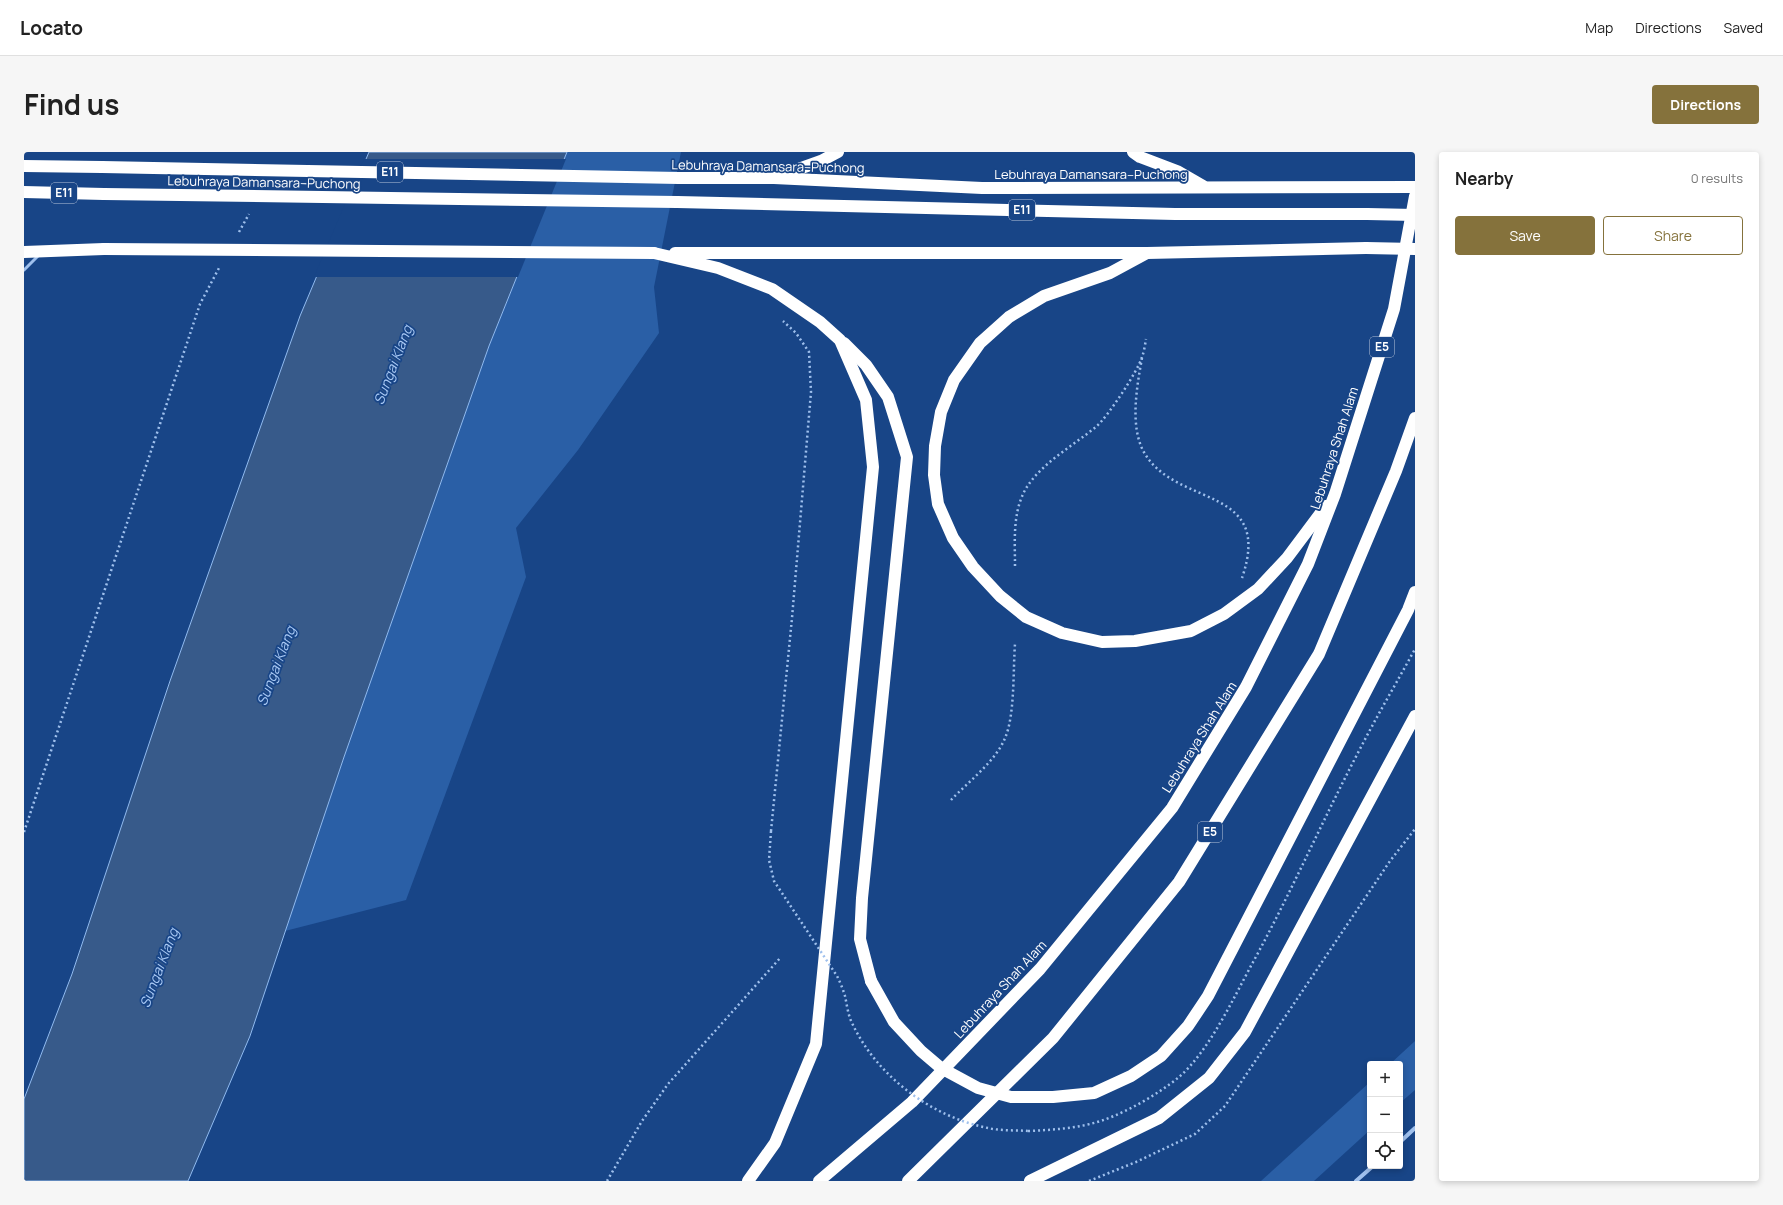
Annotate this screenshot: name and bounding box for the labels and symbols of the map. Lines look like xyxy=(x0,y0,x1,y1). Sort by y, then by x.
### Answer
street label: Lebuhraya Damansara–Puchong xyxy=(671,155,865,177)
road number: E11 xyxy=(377,162,403,182)
street label: Lebuhraya Damansara–Puchong xyxy=(994,165,1188,183)
street label: Lebuhraya Damansara–Puchong xyxy=(167,171,361,193)
road number: E11 xyxy=(51,183,77,203)
road number: E11 xyxy=(1009,200,1035,220)
water label: Sungai Klang xyxy=(369,321,417,407)
road number: E5 xyxy=(1370,337,1394,357)
street label: Lebuhraya Shah Alam xyxy=(1306,384,1362,512)
water label: Sungai Klang xyxy=(252,622,300,708)
street label: Lebuhraya Shah Alam xyxy=(1157,678,1241,796)
road number: E5 xyxy=(1198,822,1222,842)
water label: Sungai Klang xyxy=(135,924,183,1010)
street label: Lebuhraya Shah Alam xyxy=(950,936,1050,1042)

